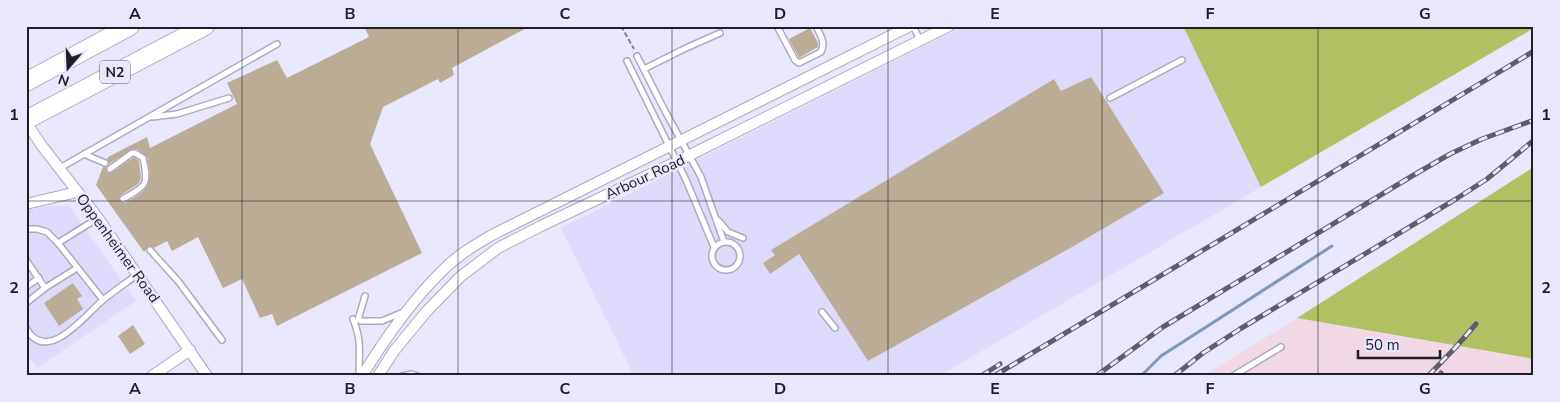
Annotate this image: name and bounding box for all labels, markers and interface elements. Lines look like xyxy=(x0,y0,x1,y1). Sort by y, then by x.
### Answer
text: A xyxy=(129,3,141,25)
text: B xyxy=(344,3,356,25)
text: C xyxy=(560,3,571,25)
text: D xyxy=(774,3,786,25)
text: E xyxy=(990,3,1000,25)
text: F xyxy=(1206,3,1215,25)
text: G xyxy=(1419,3,1431,25)
north arrow xyxy=(42,42,92,92)
road number: N2 xyxy=(100,61,130,84)
text: N xyxy=(56,69,72,91)
text: 1 xyxy=(9,104,19,126)
text: 1 xyxy=(1541,104,1551,126)
street label: Arbour Road xyxy=(602,150,688,204)
street label: Oppenheimer Road xyxy=(72,189,164,307)
text: 2 xyxy=(9,277,19,299)
text: 2 xyxy=(1541,277,1551,299)
scale bar xyxy=(1358,327,1440,359)
text: 50 m xyxy=(1365,335,1400,355)
text: A xyxy=(129,378,141,400)
text: B xyxy=(344,378,356,400)
text: C xyxy=(560,378,571,400)
text: D xyxy=(774,378,786,400)
text: E xyxy=(990,378,1000,400)
text: F xyxy=(1206,378,1215,400)
text: G xyxy=(1419,378,1431,400)

